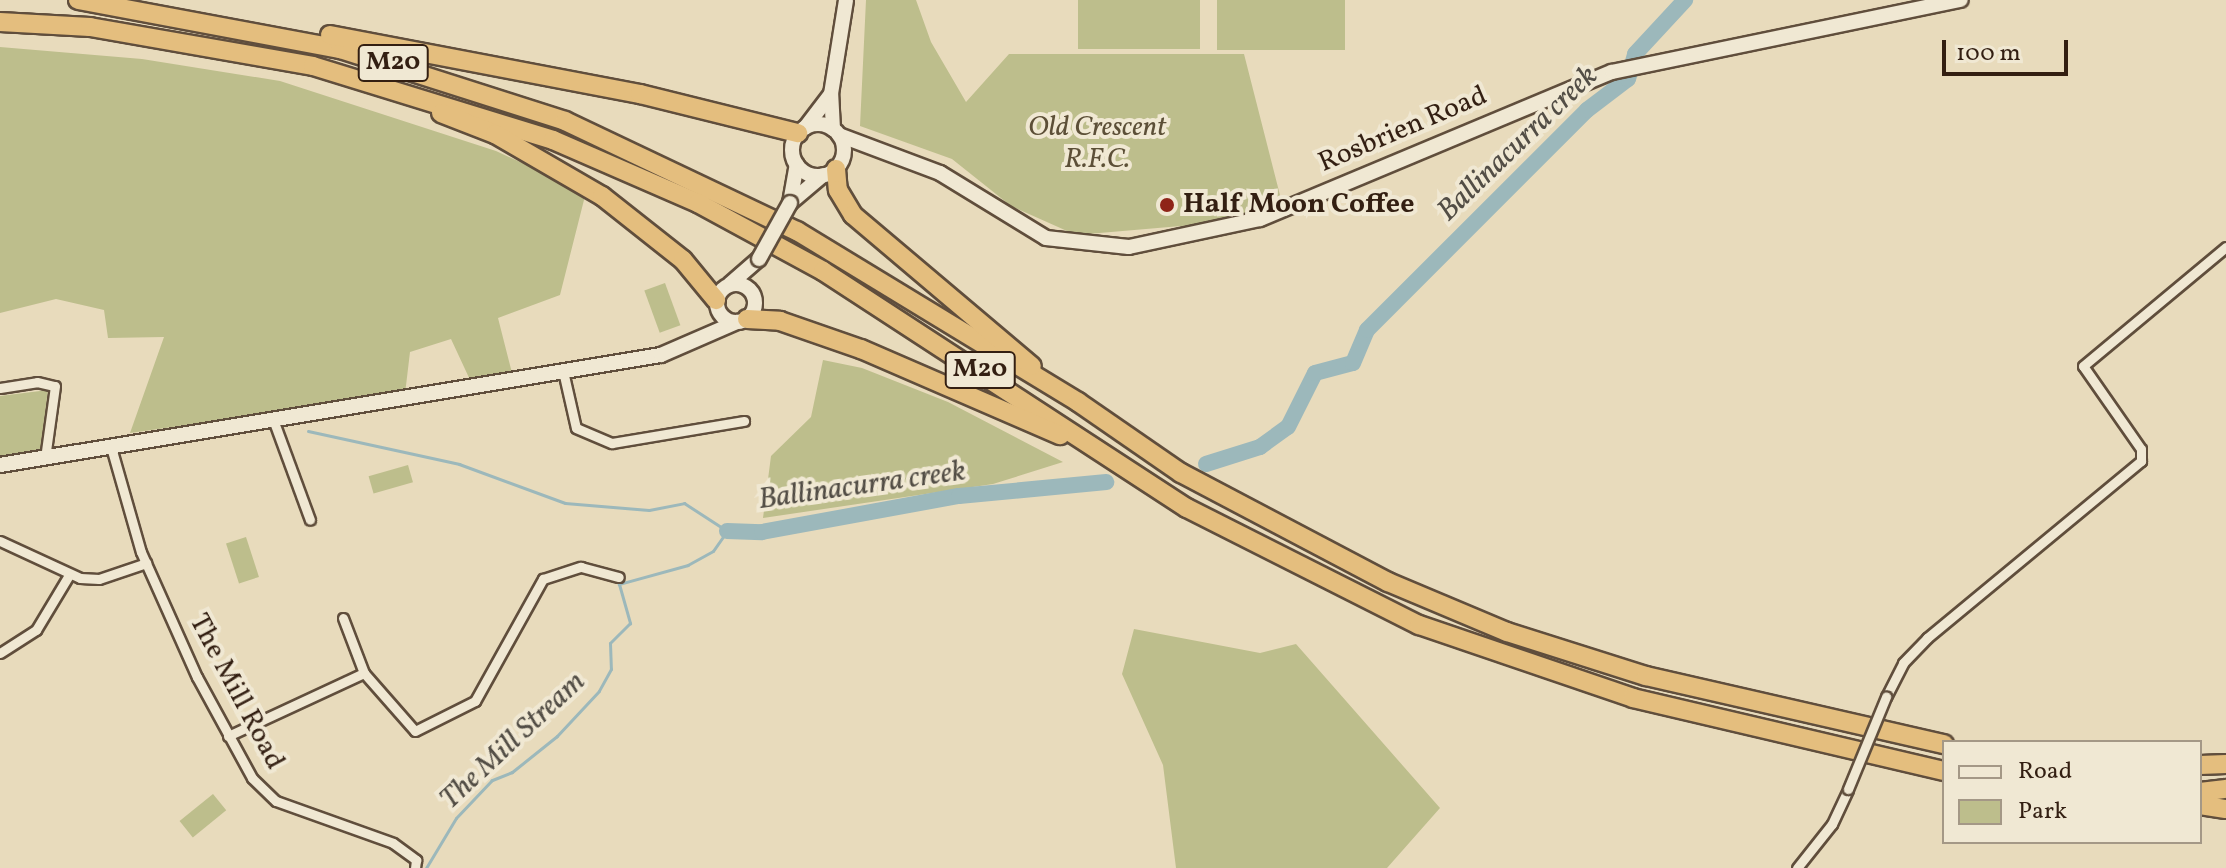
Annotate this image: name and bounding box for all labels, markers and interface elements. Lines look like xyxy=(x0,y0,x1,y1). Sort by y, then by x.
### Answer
scale bar xyxy=(1946,24,2072,74)
text: 100 m xyxy=(1956,37,2021,71)
road number: M20 xyxy=(357,41,429,85)
water label: Ballinacurra creek xyxy=(1430,59,1606,229)
street label: Rosbrien Road xyxy=(1314,79,1492,181)
park label: Old Crescent R.F.C. xyxy=(1028,111,1166,177)
place label: Half Moon Coffee xyxy=(1183,188,1412,222)
marker: Half Moon Coffee xyxy=(1158,196,1176,214)
road number: M20 xyxy=(944,348,1016,392)
water label: Ballinacurra creek xyxy=(756,454,968,518)
street label: The Mill Road xyxy=(181,608,291,776)
water label: The Mill Stream xyxy=(433,664,593,818)
legend xyxy=(1942,740,2202,844)
text: Road xyxy=(2018,755,2072,789)
text: Park xyxy=(2018,795,2067,829)

